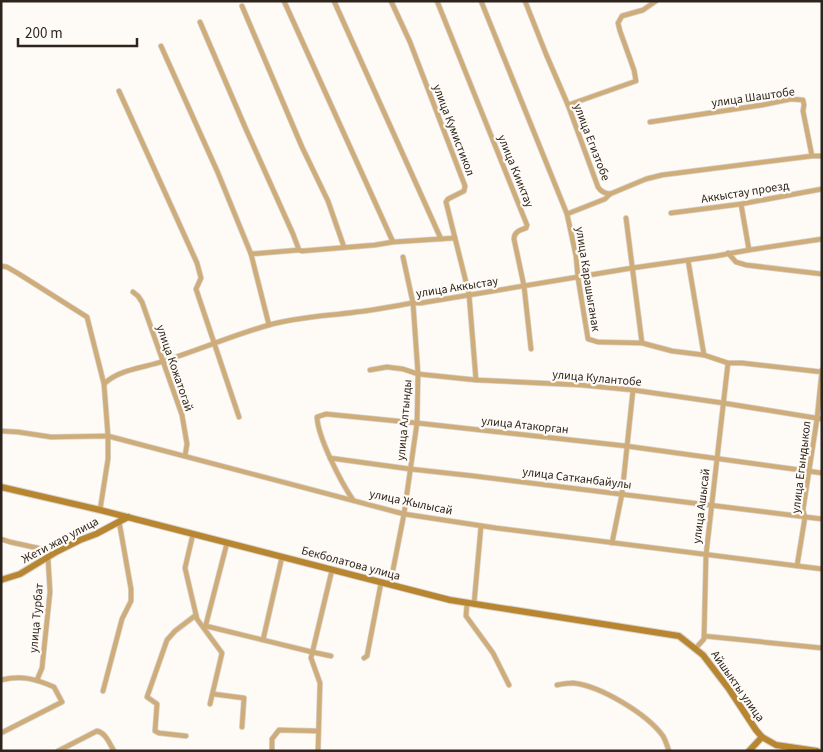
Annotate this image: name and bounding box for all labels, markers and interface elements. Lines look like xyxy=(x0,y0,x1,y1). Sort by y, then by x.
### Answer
scale bar xyxy=(18,15,136,47)
text: 200 m xyxy=(25,23,63,44)
street label: улица Кумистикол xyxy=(428,82,479,178)
street label: улица Шаштобе xyxy=(710,83,796,112)
street label: улица Егизтобе xyxy=(569,101,614,183)
street label: улица Кииктау xyxy=(493,132,538,210)
street label: Аккыстау проезд xyxy=(700,177,791,208)
street label: улица Карашыганак xyxy=(571,226,604,333)
street label: улица Аккыстау xyxy=(415,273,500,302)
street label: улица Кожатогай xyxy=(152,323,197,414)
street label: улица Кулантобе xyxy=(552,366,642,391)
street label: улица Алтынды xyxy=(392,379,417,462)
street label: улица Атакорган xyxy=(480,412,569,439)
street label: улица Егындыкол xyxy=(787,420,816,514)
street label: улица Сатканбайулы xyxy=(521,463,633,494)
street label: улица Ашысай xyxy=(688,467,715,545)
street label: улица Жылысай xyxy=(368,485,454,520)
street label: Жети жар улица xyxy=(19,513,102,568)
street label: Бекболатова улица xyxy=(299,542,402,585)
street label: улица Турбат xyxy=(25,582,48,654)
street label: Айшыкты улица xyxy=(707,647,769,725)

